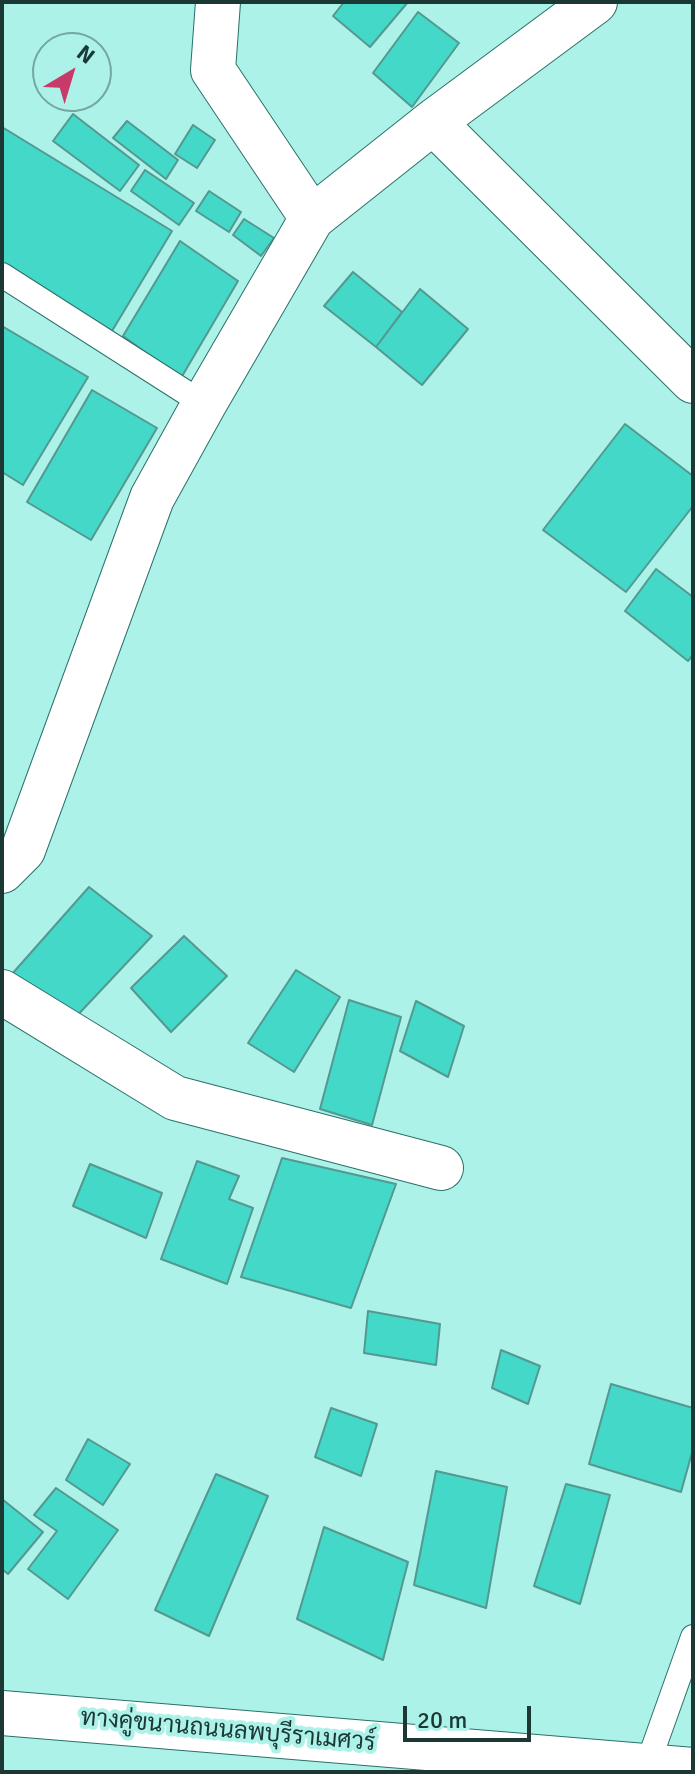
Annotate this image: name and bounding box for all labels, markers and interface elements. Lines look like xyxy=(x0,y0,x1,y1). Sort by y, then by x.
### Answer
north arrow xyxy=(32,32,112,112)
text: N xyxy=(72,39,100,70)
scale bar xyxy=(407,1690,535,1740)
street label: ทางคู่ขนานถนนลพบุรีราเมศวร์ xyxy=(79,1704,377,1758)
text: 20 m xyxy=(417,1705,467,1735)

